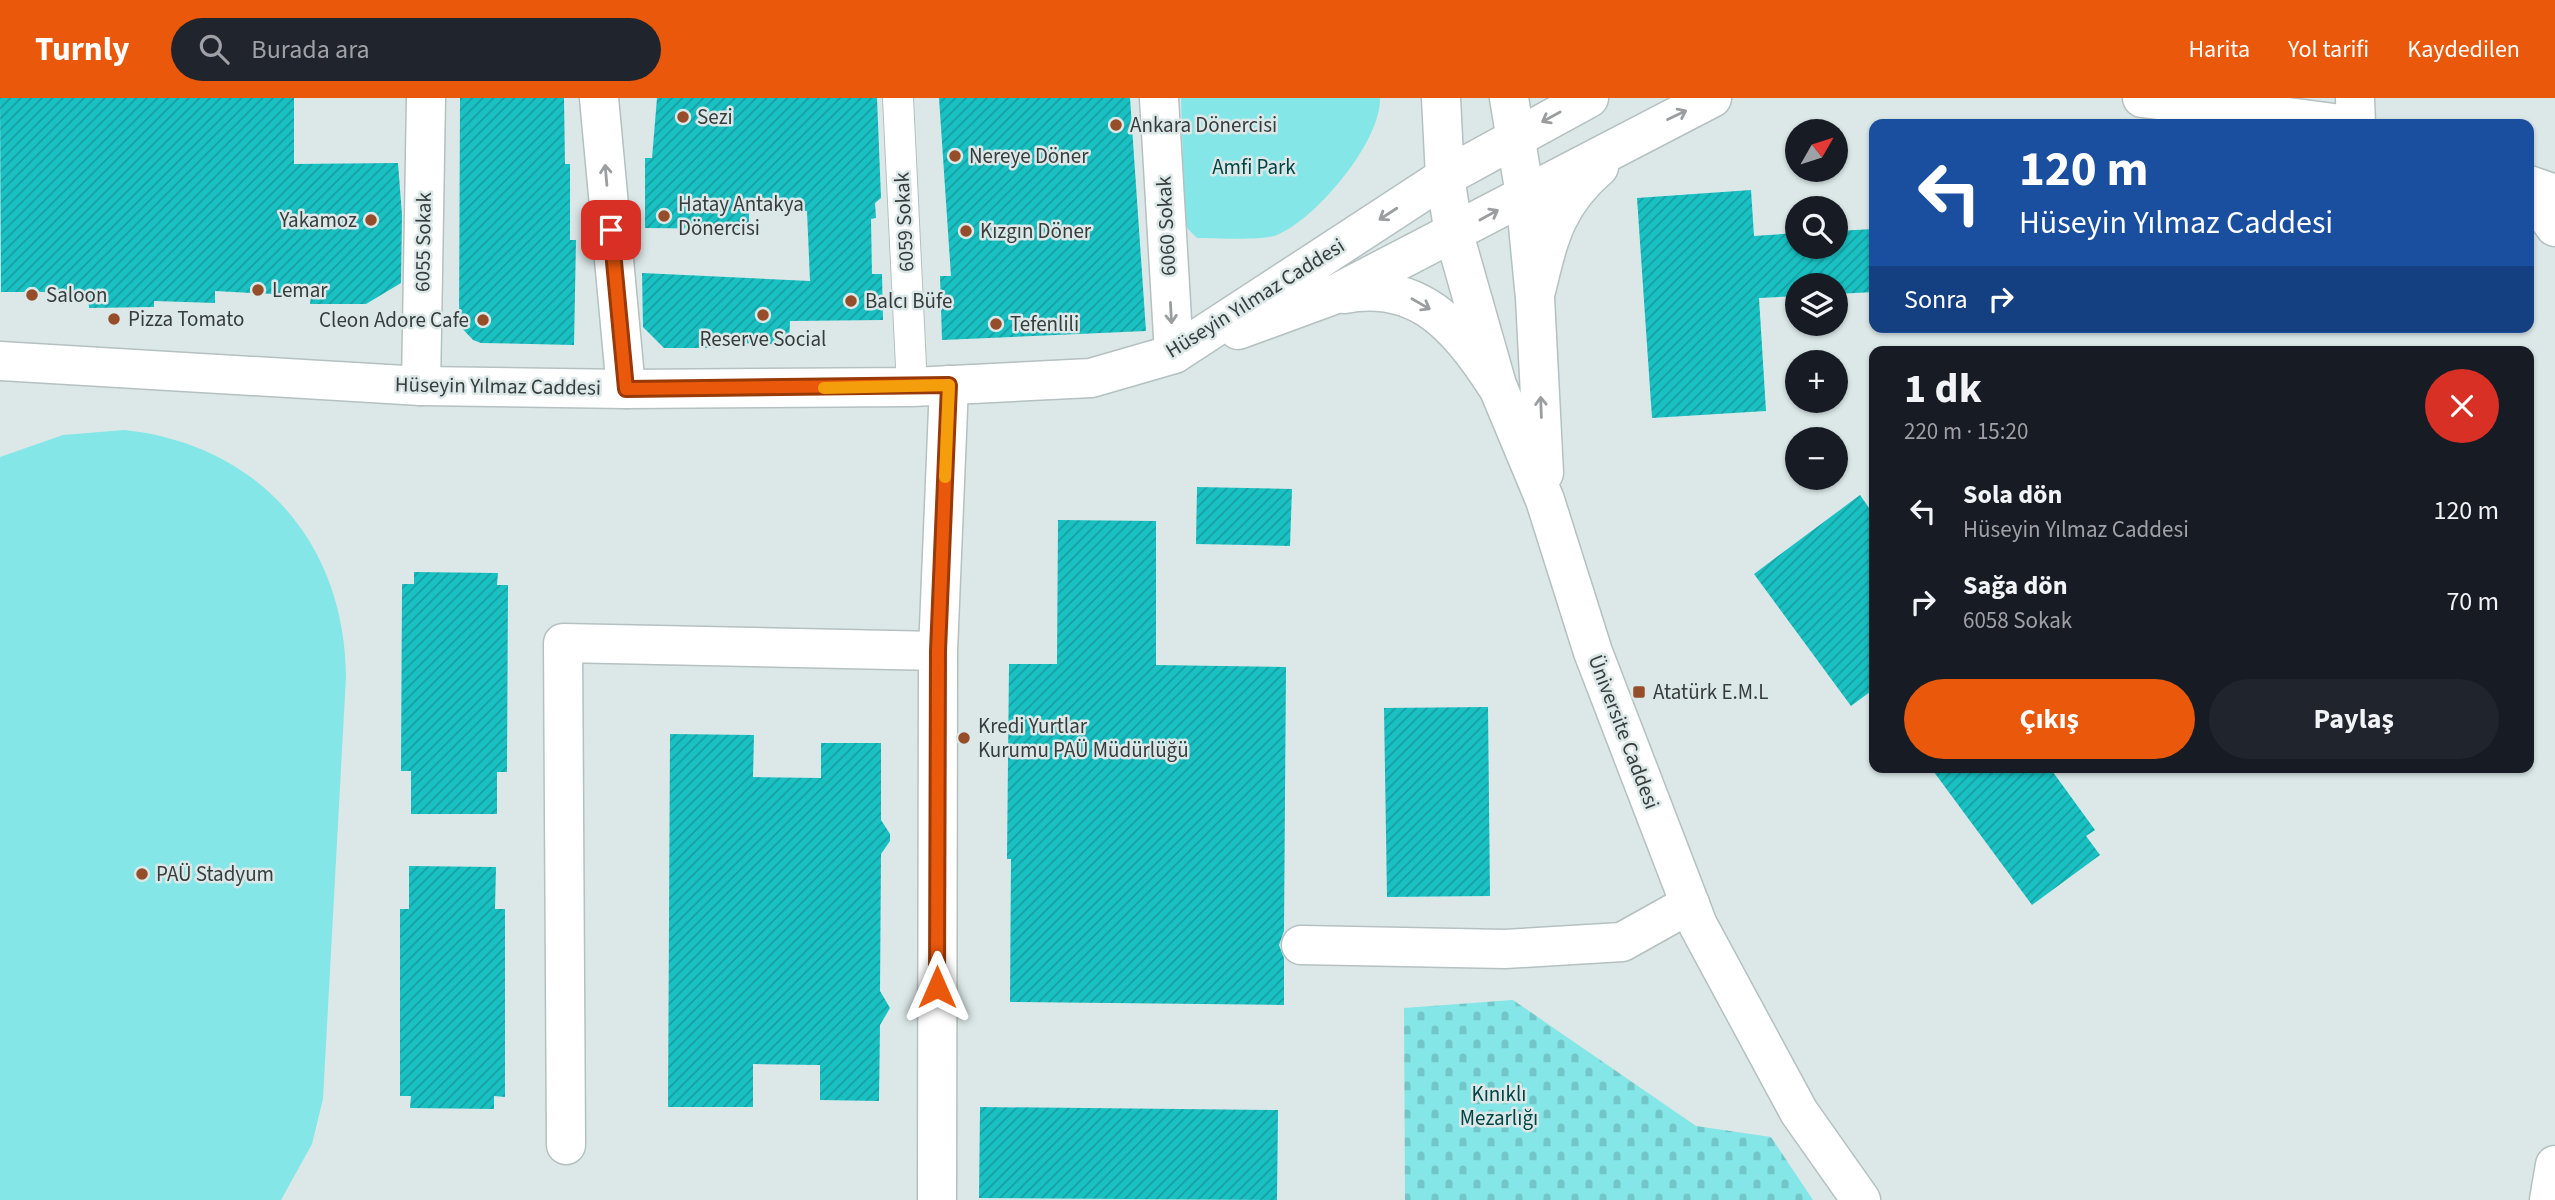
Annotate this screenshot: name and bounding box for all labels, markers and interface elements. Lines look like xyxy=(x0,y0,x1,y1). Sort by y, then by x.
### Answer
search box xyxy=(171,18,661,81)
text: Turnly xyxy=(35,26,129,73)
icon: search xyxy=(195,30,233,68)
text: Burada ara xyxy=(251,31,370,68)
text: Harita xyxy=(2188,32,2250,67)
text: Yol tarifi xyxy=(2288,32,2369,67)
text: Kaydedilen xyxy=(2407,32,2520,67)
place label: Sezi xyxy=(697,102,733,132)
one-way arrow xyxy=(1666,108,1687,122)
marker: Sezi xyxy=(675,109,691,125)
place label: Ankara Dönercisi xyxy=(1130,110,1277,140)
one-way arrow xyxy=(1542,110,1562,124)
marker: Ankara Dönercisi xyxy=(1108,117,1124,133)
north arrow xyxy=(1785,119,1848,182)
map controls xyxy=(1785,119,1848,490)
text: 120 m xyxy=(2019,135,2148,205)
place label: Nereye Döner xyxy=(969,141,1089,171)
icon: left xyxy=(1904,147,1995,238)
marker: Nereye Döner xyxy=(947,148,963,164)
park label: Amfi Park xyxy=(1212,152,1296,182)
one-way arrow xyxy=(599,164,612,187)
street label: 6059 Sokak xyxy=(886,171,922,273)
street label: 6060 Sokak xyxy=(1148,175,1184,277)
place label: Hatay Antakya Dönercisi xyxy=(678,189,804,243)
street label: 6055 Sokak xyxy=(407,191,439,292)
button: search xyxy=(1785,196,1848,259)
pin xyxy=(581,200,641,260)
text: Hüseyin Yılmaz Caddesi xyxy=(2019,200,2333,246)
place label: Yakamoz xyxy=(278,205,357,235)
one-way arrow xyxy=(1379,207,1398,222)
marker: Hatay Antakya Dönercisi xyxy=(656,208,672,224)
one-way arrow xyxy=(1479,208,1499,222)
icon: arrive xyxy=(592,211,630,249)
marker: Yakamoz xyxy=(363,212,379,228)
place label: Kızgın Döner xyxy=(980,216,1092,246)
marker: Kızgın Döner xyxy=(958,223,974,239)
street label: Hüseyin Yılmaz Caddesi xyxy=(1160,231,1350,365)
button: layers xyxy=(1785,273,1848,336)
place label: Lemar xyxy=(272,275,328,305)
place label: Saloon xyxy=(46,280,107,310)
icon: right xyxy=(1982,280,2020,318)
text: Sonra xyxy=(1904,281,1968,318)
marker: Lemar xyxy=(250,282,266,298)
place label: Balcı Büfe xyxy=(865,286,952,316)
marker: Saloon xyxy=(24,287,40,303)
marker: Balcı Büfe xyxy=(843,293,859,309)
one-way arrow xyxy=(1411,297,1431,311)
one-way arrow xyxy=(1165,301,1178,324)
place label: Pizza Tomato xyxy=(128,304,244,334)
place label: Cleon Adore Cafe xyxy=(319,305,469,335)
marker: Reserve Social xyxy=(755,307,771,323)
place label: Tefenlili xyxy=(1010,309,1079,339)
marker: Pizza Tomato xyxy=(106,311,122,327)
marker: Cleon Adore Cafe xyxy=(475,312,491,328)
marker: Tefenlili xyxy=(988,316,1004,332)
place label: Reserve Social xyxy=(700,324,826,354)
button: + xyxy=(1785,350,1848,413)
text: 1 dk xyxy=(1904,359,1982,419)
street label: Hüseyin Yılmaz Caddesi xyxy=(395,369,601,403)
button: close xyxy=(2425,369,2499,443)
one-way arrow xyxy=(1534,396,1547,419)
text: 220 m · 15:20 xyxy=(1904,415,2028,448)
button: − xyxy=(1785,427,1848,490)
text: Sola dön xyxy=(1963,476,2062,513)
icon: left xyxy=(1904,492,1942,530)
text: 120 m xyxy=(2433,492,2499,529)
text: Hüseyin Yılmaz Caddesi xyxy=(1963,513,2189,546)
text: Sağa dön xyxy=(1963,567,2068,604)
icon: right xyxy=(1904,583,1942,621)
text: 70 m xyxy=(2446,583,2499,620)
text: 6058 Sokak xyxy=(1963,604,2072,637)
street label: Üniversite Caddesi xyxy=(1581,650,1667,814)
place label: Atatürk E.M.L xyxy=(1653,677,1768,707)
button: Çıkış xyxy=(1904,679,2195,759)
button: Paylaş xyxy=(2209,679,2499,759)
marker: Atatürk E.M.L xyxy=(1631,684,1647,700)
place label: Kredi Yurtlar Kurumu PAÜ Müdürlüğü xyxy=(978,711,1189,765)
marker: Kredi Yurtlar Kurumu PAÜ Müdürlüğü xyxy=(956,730,972,746)
place label: PAÜ Stadyum xyxy=(156,859,274,889)
marker: PAÜ Stadyum xyxy=(134,866,150,882)
position arrow xyxy=(900,950,974,1024)
park label: Kınıklı Mezarlığı xyxy=(1460,1079,1538,1133)

